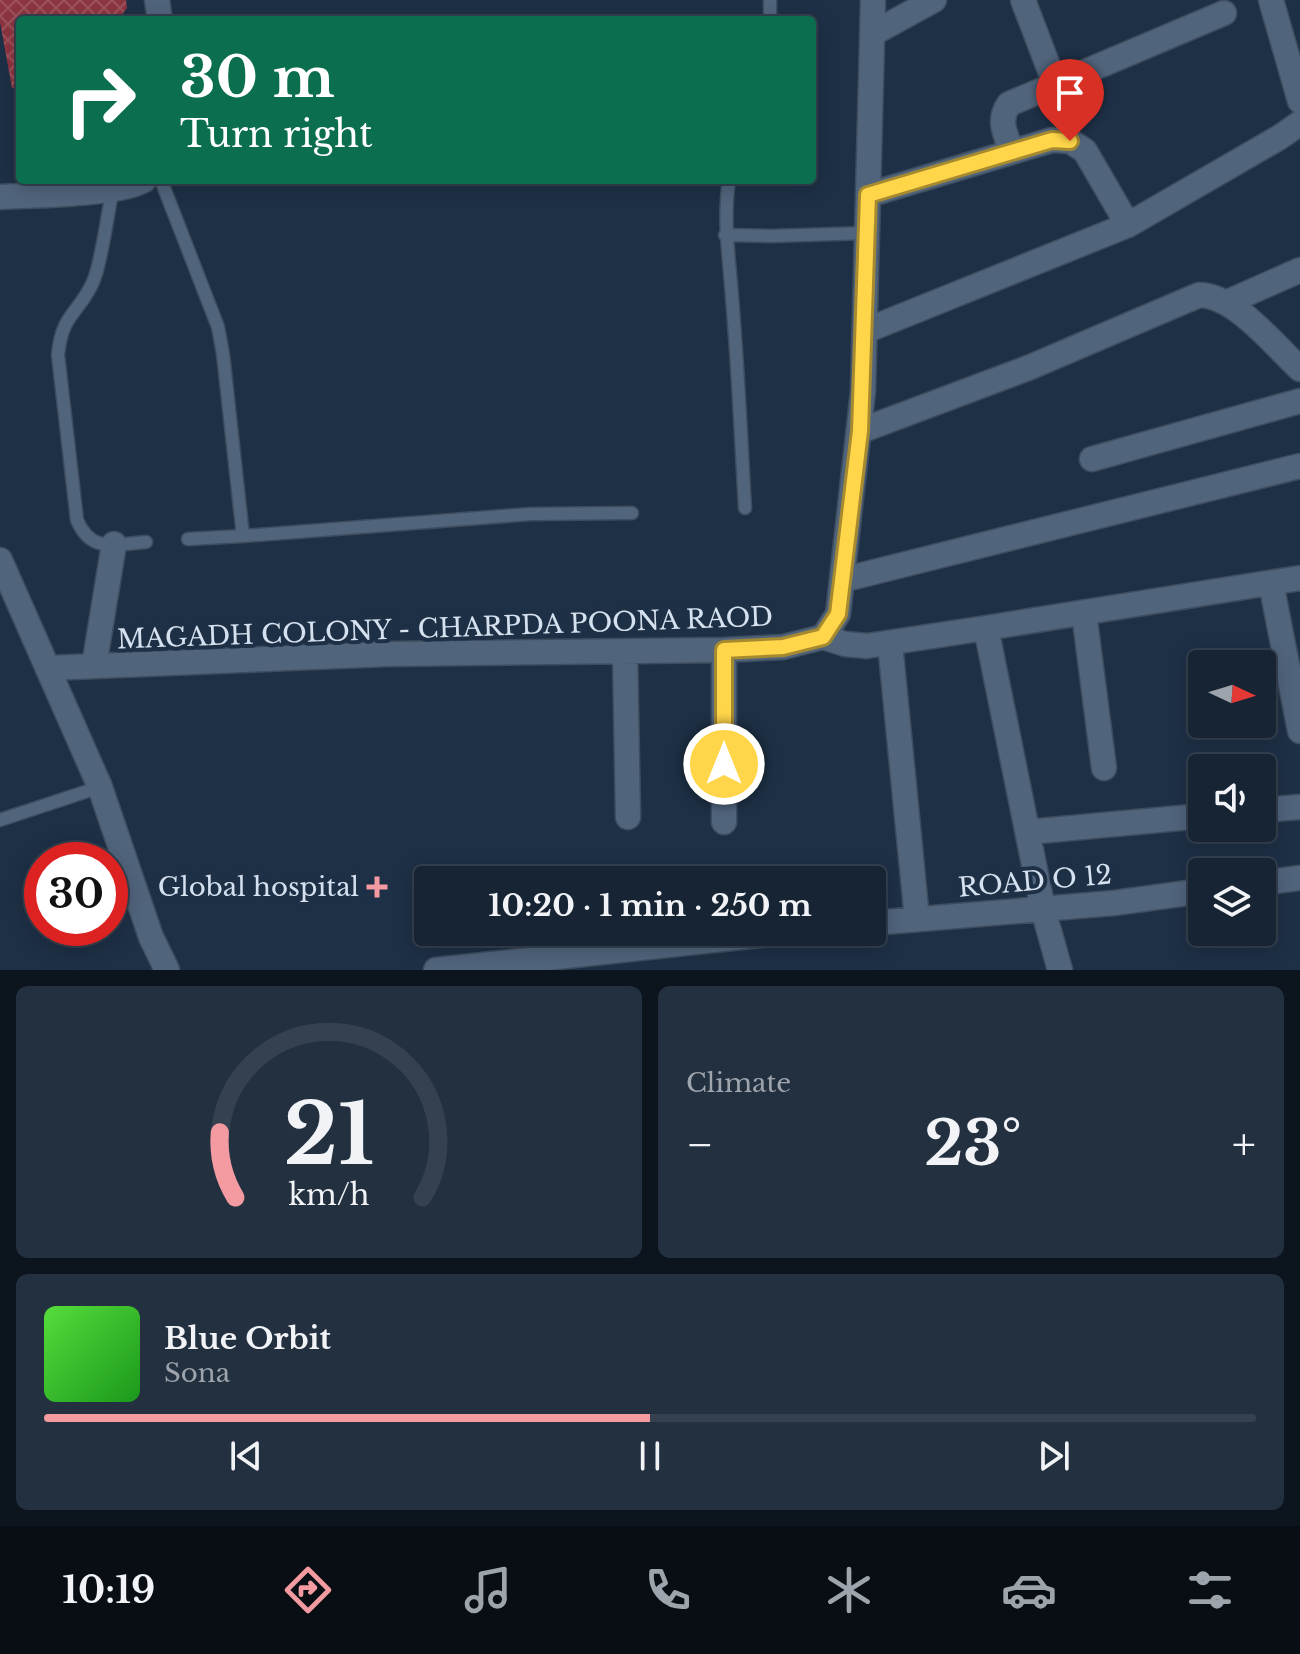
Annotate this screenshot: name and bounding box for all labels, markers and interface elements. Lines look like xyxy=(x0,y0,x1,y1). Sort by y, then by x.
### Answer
text: 30 m xyxy=(180,43,335,112)
icon: right xyxy=(48,48,152,152)
pin xyxy=(1036,59,1104,141)
icon: arrive xyxy=(1048,71,1092,115)
text: Turn right xyxy=(180,112,373,157)
street label: MAGADH COLONY - CHARPDA POONA RAOD xyxy=(116,601,774,655)
north arrow xyxy=(1188,650,1276,738)
map controls xyxy=(1188,650,1276,946)
position arrow xyxy=(682,722,766,806)
button: sound xyxy=(1188,754,1276,842)
speed limit sign: 30 xyxy=(24,842,128,946)
street label: ROAD O 12 xyxy=(957,858,1113,904)
button: layers xyxy=(1188,858,1276,946)
place label: Global hospital xyxy=(158,871,359,903)
marker: Global hospital xyxy=(366,876,388,898)
text: 10:20 · 1 min · 250 m xyxy=(488,887,812,924)
text: Climate xyxy=(686,1067,791,1099)
text: 21 xyxy=(284,1083,374,1186)
text: 23° xyxy=(924,1107,1022,1181)
text: − xyxy=(686,1117,714,1172)
text: + xyxy=(1232,1117,1256,1172)
text: km/h xyxy=(288,1177,370,1213)
text: Blue Orbit xyxy=(164,1320,331,1357)
text: Sona xyxy=(164,1357,230,1389)
icon: previous xyxy=(224,1434,268,1478)
icon: pause xyxy=(628,1434,672,1478)
icon: next xyxy=(1032,1434,1076,1478)
icon: directions xyxy=(280,1562,336,1618)
icon: music xyxy=(460,1562,516,1618)
icon: phone xyxy=(640,1562,696,1618)
icon: climate xyxy=(821,1562,877,1618)
icon: car xyxy=(1001,1562,1057,1618)
icon: filters xyxy=(1182,1562,1238,1618)
text: 10:19 xyxy=(62,1568,155,1613)

